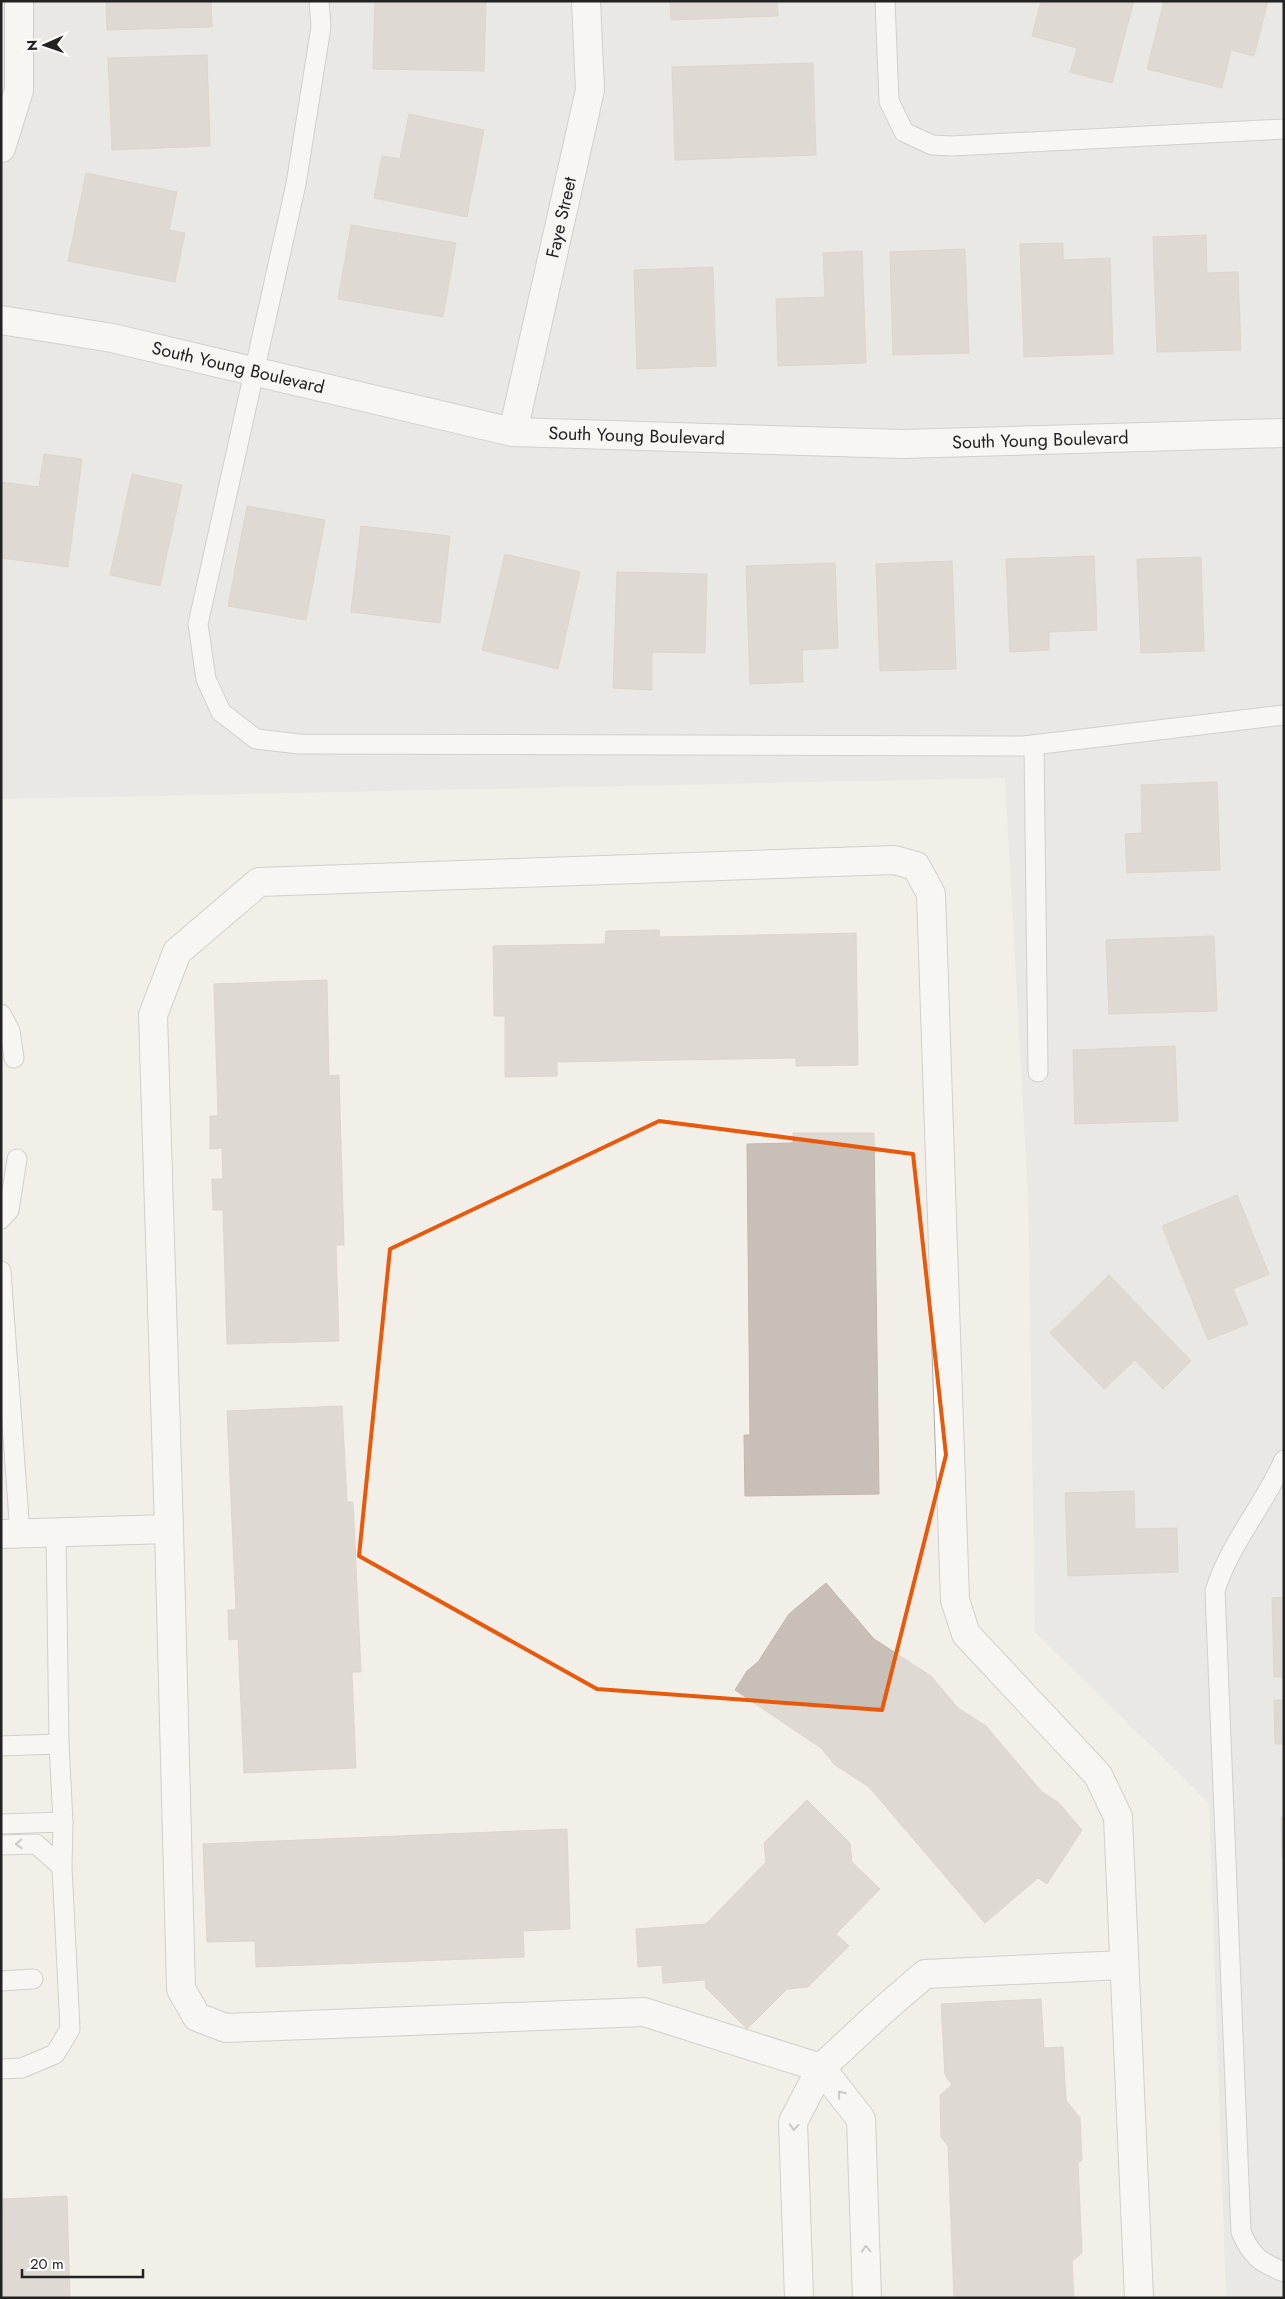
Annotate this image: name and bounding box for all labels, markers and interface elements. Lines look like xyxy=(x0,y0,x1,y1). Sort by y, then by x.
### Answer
north arrow xyxy=(20,20,70,70)
text: N xyxy=(22,40,42,51)
street label: Faye Street xyxy=(540,174,583,260)
street label: South Young Boulevard xyxy=(149,335,327,400)
street label: South Young Boulevard xyxy=(548,420,725,452)
street label: South Young Boulevard xyxy=(952,424,1129,456)
one-way arrow xyxy=(14,1839,22,1850)
one-way arrow xyxy=(838,2090,847,2099)
one-way arrow xyxy=(788,2124,799,2132)
one-way arrow xyxy=(860,2245,871,2253)
scale bar xyxy=(22,2246,144,2278)
text: 20 m xyxy=(30,2253,64,2275)

